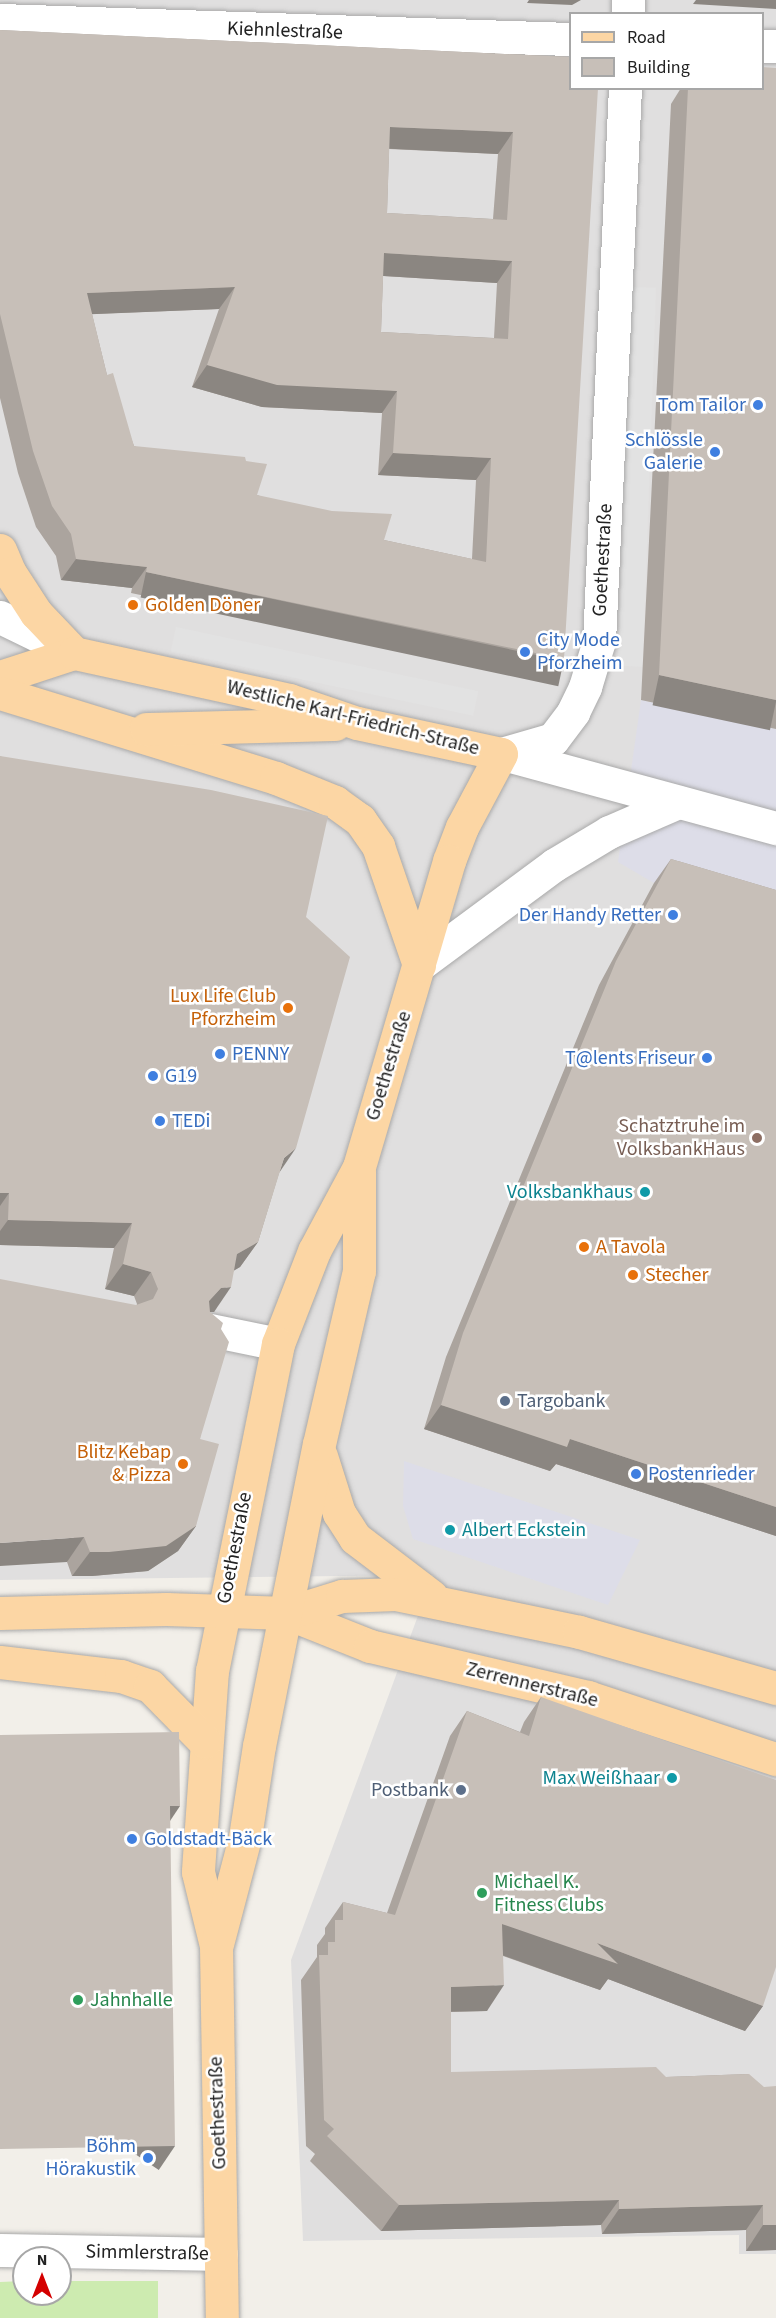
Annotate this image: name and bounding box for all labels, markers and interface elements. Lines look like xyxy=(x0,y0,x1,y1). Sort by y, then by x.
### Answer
legend xyxy=(569,12,764,90)
street label: Kiehnlestraße xyxy=(227,17,343,45)
text: Road xyxy=(627,25,666,50)
text: Building xyxy=(627,55,690,80)
place label: Tom Tailor xyxy=(658,393,746,417)
marker: Tom Tailor xyxy=(751,398,765,412)
place label: Schlössle Galerie xyxy=(625,428,703,475)
marker: Schlössle Galerie xyxy=(708,445,722,459)
street label: Goethestraße xyxy=(588,503,618,617)
place label: Golden Döner xyxy=(145,593,260,617)
marker: Golden Döner xyxy=(126,598,140,612)
place label: City Mode Pforzheim xyxy=(537,628,622,675)
marker: City Mode Pforzheim xyxy=(518,645,532,659)
street label: Westliche Karl-Friedrich-Straße xyxy=(224,675,482,761)
place label: Der Handy Retter xyxy=(519,903,661,927)
marker: Der Handy Retter xyxy=(666,908,680,922)
place label: Lux Life Club Pforzheim xyxy=(170,984,276,1031)
marker: Lux Life Club Pforzheim xyxy=(281,1001,295,1015)
street label: Goethestraße xyxy=(361,1008,417,1124)
place label: PENNY xyxy=(232,1042,289,1066)
place label: T@lents Friseur xyxy=(565,1046,695,1070)
marker: PENNY xyxy=(213,1047,227,1061)
marker: T@lents Friseur xyxy=(700,1051,714,1065)
place label: G19 xyxy=(165,1064,197,1088)
marker: G19 xyxy=(146,1069,160,1083)
place label: TEDi xyxy=(172,1109,210,1133)
marker: TEDi xyxy=(153,1114,167,1128)
place label: Schatztruhe im VolksbankHaus xyxy=(617,1114,745,1161)
marker: Schatztruhe im VolksbankHaus xyxy=(750,1131,764,1145)
place label: Volksbankhaus xyxy=(507,1180,633,1204)
marker: Volksbankhaus xyxy=(638,1185,652,1199)
place label: A Tavola xyxy=(596,1235,665,1259)
marker: A Tavola xyxy=(577,1240,591,1254)
place label: Stecher xyxy=(645,1263,708,1287)
marker: Stecher xyxy=(626,1268,640,1282)
place label: Targobank xyxy=(517,1389,605,1413)
marker: Targobank xyxy=(498,1394,512,1408)
place label: Blitz Kebap & Pizza xyxy=(77,1440,171,1487)
marker: Blitz Kebap & Pizza xyxy=(176,1457,190,1471)
place label: Postenrieder xyxy=(648,1462,755,1486)
marker: Postenrieder xyxy=(629,1467,643,1481)
street label: Goethestraße xyxy=(212,1490,258,1606)
place label: Albert Eckstein xyxy=(462,1518,586,1542)
marker: Albert Eckstein xyxy=(443,1523,457,1537)
street label: Zerrennerstraße xyxy=(463,1657,601,1713)
place label: Max Weißhaar xyxy=(542,1766,660,1790)
marker: Max Weißhaar xyxy=(665,1771,679,1785)
place label: Postbank xyxy=(371,1778,449,1802)
marker: Postbank xyxy=(454,1783,468,1797)
place label: Goldstadt-Bäck xyxy=(144,1827,272,1851)
marker: Goldstadt-Bäck xyxy=(125,1832,139,1846)
place label: Michael K. Fitness Clubs xyxy=(494,1870,604,1917)
marker: Michael K. Fitness Clubs xyxy=(475,1886,489,1900)
place label: Jahnhalle xyxy=(90,1988,173,2012)
marker: Jahnhalle xyxy=(71,1993,85,2007)
street label: Goethestraße xyxy=(204,2056,232,2170)
place label: Böhm Hörakustik xyxy=(46,2134,136,2181)
marker: Böhm Hörakustik xyxy=(141,2151,155,2165)
street label: Simmlerstraße xyxy=(85,2240,209,2266)
north arrow xyxy=(12,2246,72,2306)
text: N xyxy=(37,2249,47,2271)

